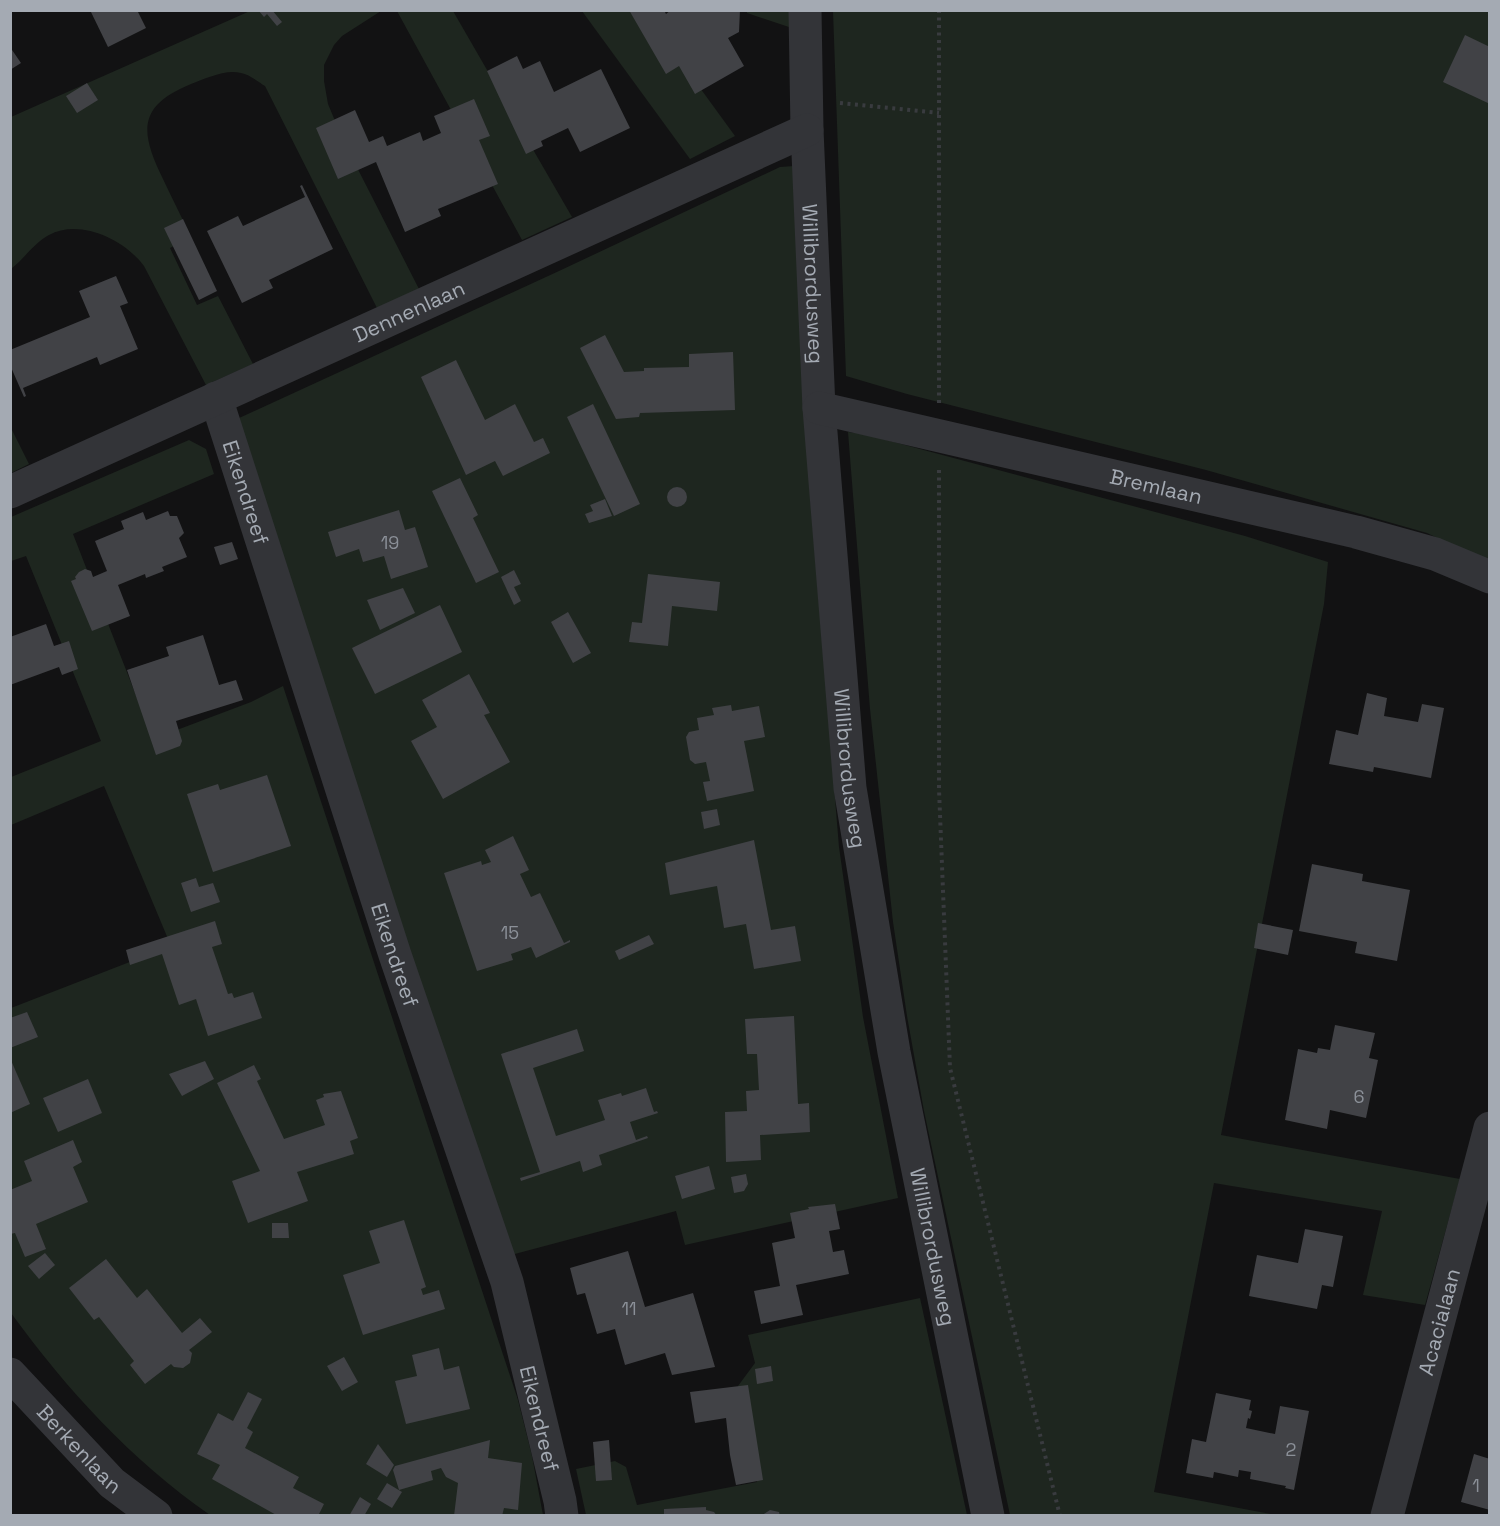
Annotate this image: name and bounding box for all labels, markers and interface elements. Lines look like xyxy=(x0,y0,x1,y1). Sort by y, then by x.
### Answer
street label: Willibrordusweg xyxy=(797,203,831,365)
street label: Dennenlaan xyxy=(349,274,469,348)
street label: Eikendreef xyxy=(217,437,276,548)
street label: Bremlaan xyxy=(1107,462,1205,510)
house number: 19 xyxy=(381,531,399,554)
street label: Willibrordusweg xyxy=(828,687,873,850)
street label: Eikendreef xyxy=(366,899,425,1010)
house number: 15 xyxy=(501,921,519,944)
house number: 6 xyxy=(1353,1085,1365,1108)
street label: Willibrordusweg xyxy=(904,1166,963,1328)
street label: Acacialaan xyxy=(1411,1265,1466,1378)
house number: 11 xyxy=(621,1297,637,1320)
street label: Eikendreef xyxy=(514,1363,566,1474)
street label: Berkenlaan xyxy=(31,1398,127,1499)
house number: 2 xyxy=(1286,1438,1296,1461)
house number: 1 xyxy=(1472,1474,1480,1497)

